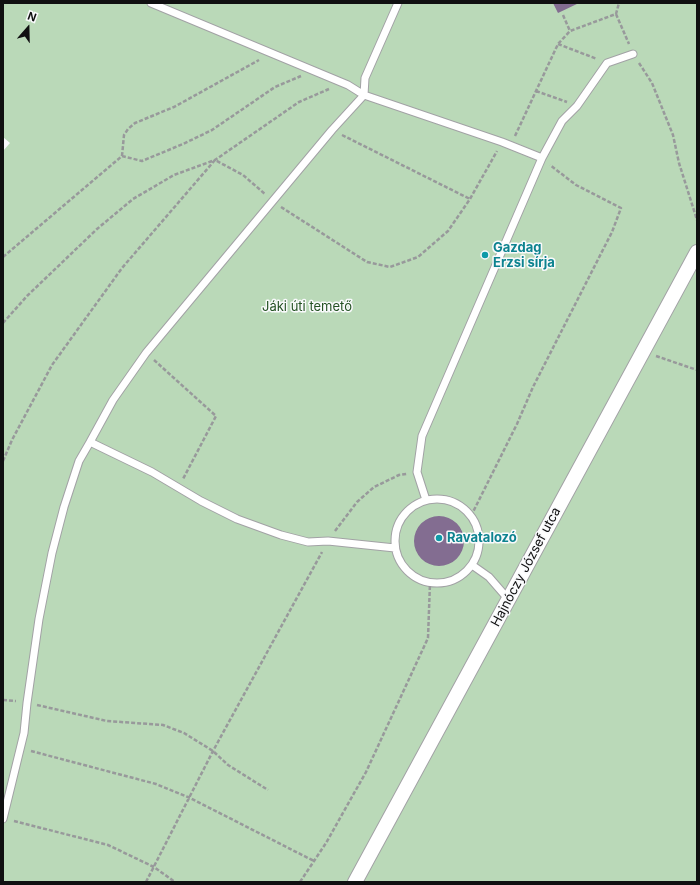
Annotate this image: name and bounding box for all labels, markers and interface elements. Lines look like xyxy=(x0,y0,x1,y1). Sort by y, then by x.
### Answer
north arrow xyxy=(8,8,48,48)
text: N xyxy=(26,9,38,25)
place label: Gazdag Erzsi sírja xyxy=(493,240,555,271)
marker: Gazdag Erzsi sírja xyxy=(480,250,490,260)
park label: Jáki úti temető xyxy=(262,299,352,315)
street label: Hajnóczy József utca xyxy=(488,505,564,629)
place label: Ravatalozó xyxy=(447,530,517,546)
marker: Ravatalozó xyxy=(434,533,444,543)

